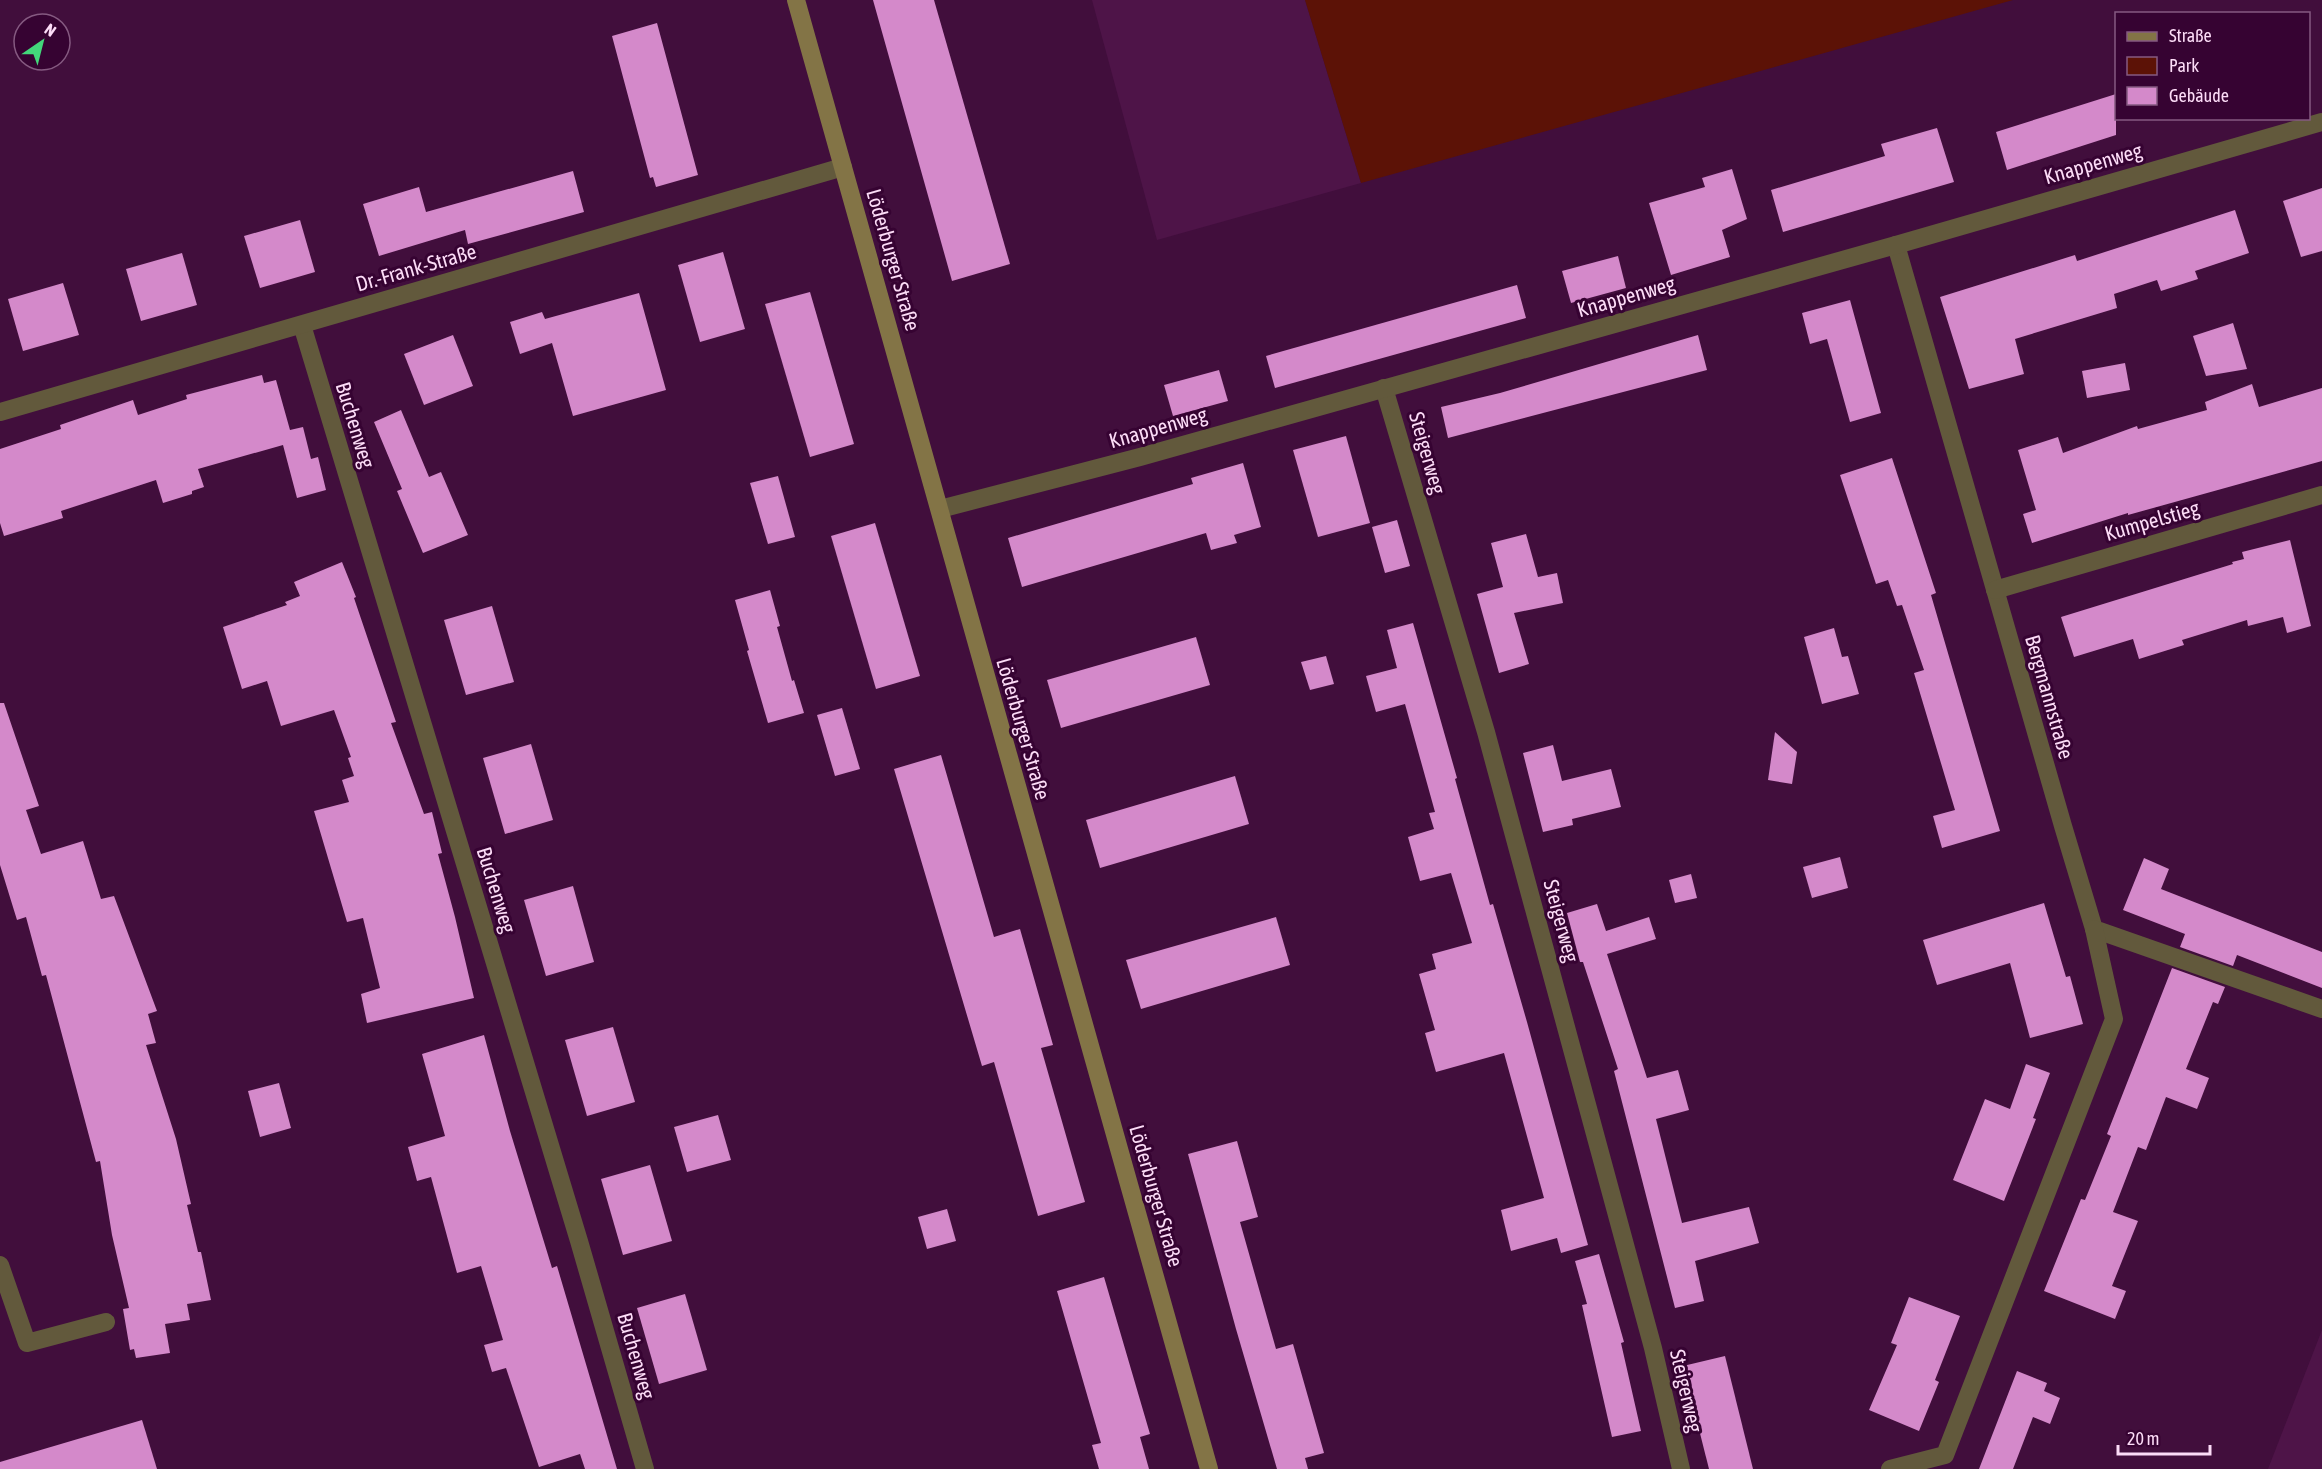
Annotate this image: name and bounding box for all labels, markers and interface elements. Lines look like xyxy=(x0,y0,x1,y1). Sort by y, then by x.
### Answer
north arrow xyxy=(12,12,72,72)
legend xyxy=(2115,12,2310,120)
text: N xyxy=(42,20,60,40)
text: Straße xyxy=(2169,25,2212,46)
text: Park xyxy=(2169,55,2199,76)
text: Gebäude xyxy=(2169,85,2229,106)
street label: Knappenweg xyxy=(2041,138,2144,188)
street label: Löderburger Straße xyxy=(862,186,926,333)
street label: Dr.-Frank-Straße xyxy=(353,238,479,296)
street label: Knappenweg xyxy=(1574,271,1677,321)
street label: Buchenweg xyxy=(332,379,380,471)
street label: Knappenweg xyxy=(1106,402,1209,452)
street label: Steigerweg xyxy=(1405,409,1451,497)
street label: Kumpelstieg xyxy=(2102,495,2202,545)
street label: Bergmannstraße xyxy=(2021,632,2079,761)
street label: Löderburger Straße xyxy=(992,655,1056,802)
street label: Buchenweg xyxy=(473,844,521,936)
street label: Steigerweg xyxy=(1539,877,1584,965)
street label: Löderburger Straße xyxy=(1125,1122,1189,1269)
street label: Buchenweg xyxy=(613,1310,661,1402)
street label: Steigerweg xyxy=(1666,1347,1708,1435)
scale bar xyxy=(2118,1418,2210,1456)
text: 20 m xyxy=(2127,1428,2159,1449)

